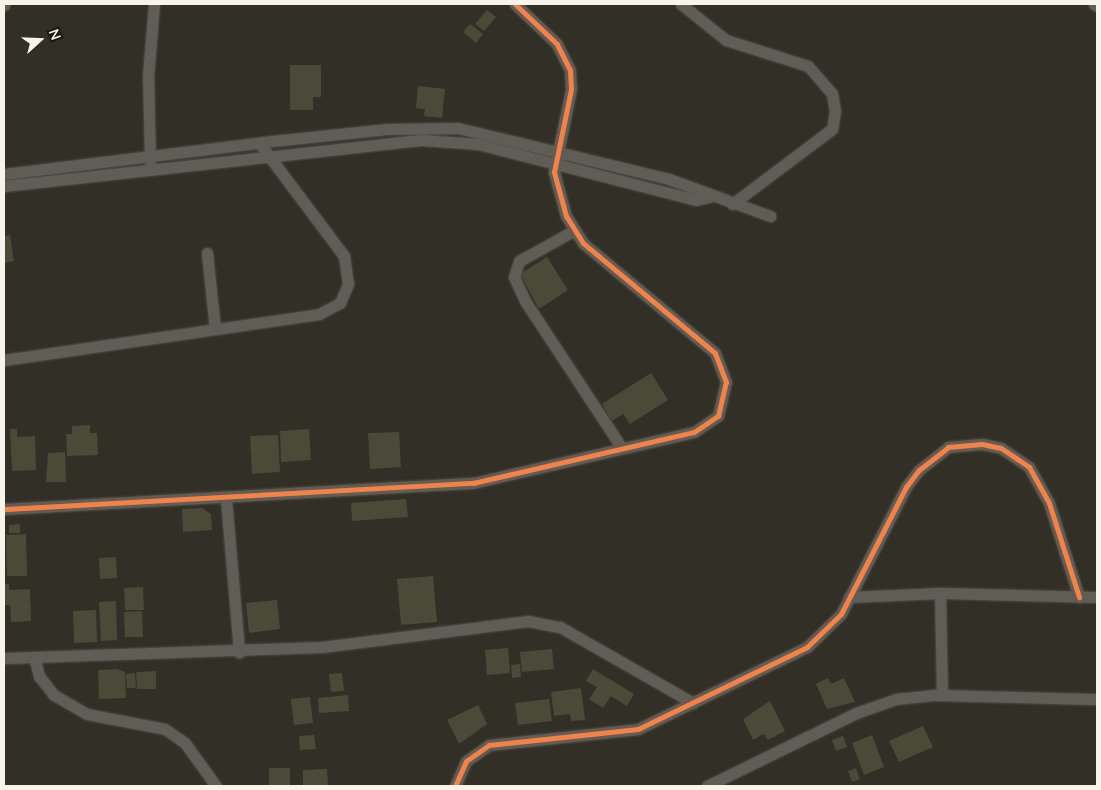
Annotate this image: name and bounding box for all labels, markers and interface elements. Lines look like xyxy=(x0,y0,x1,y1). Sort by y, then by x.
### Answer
north arrow xyxy=(15,15,65,65)
text: N xyxy=(44,27,65,43)

